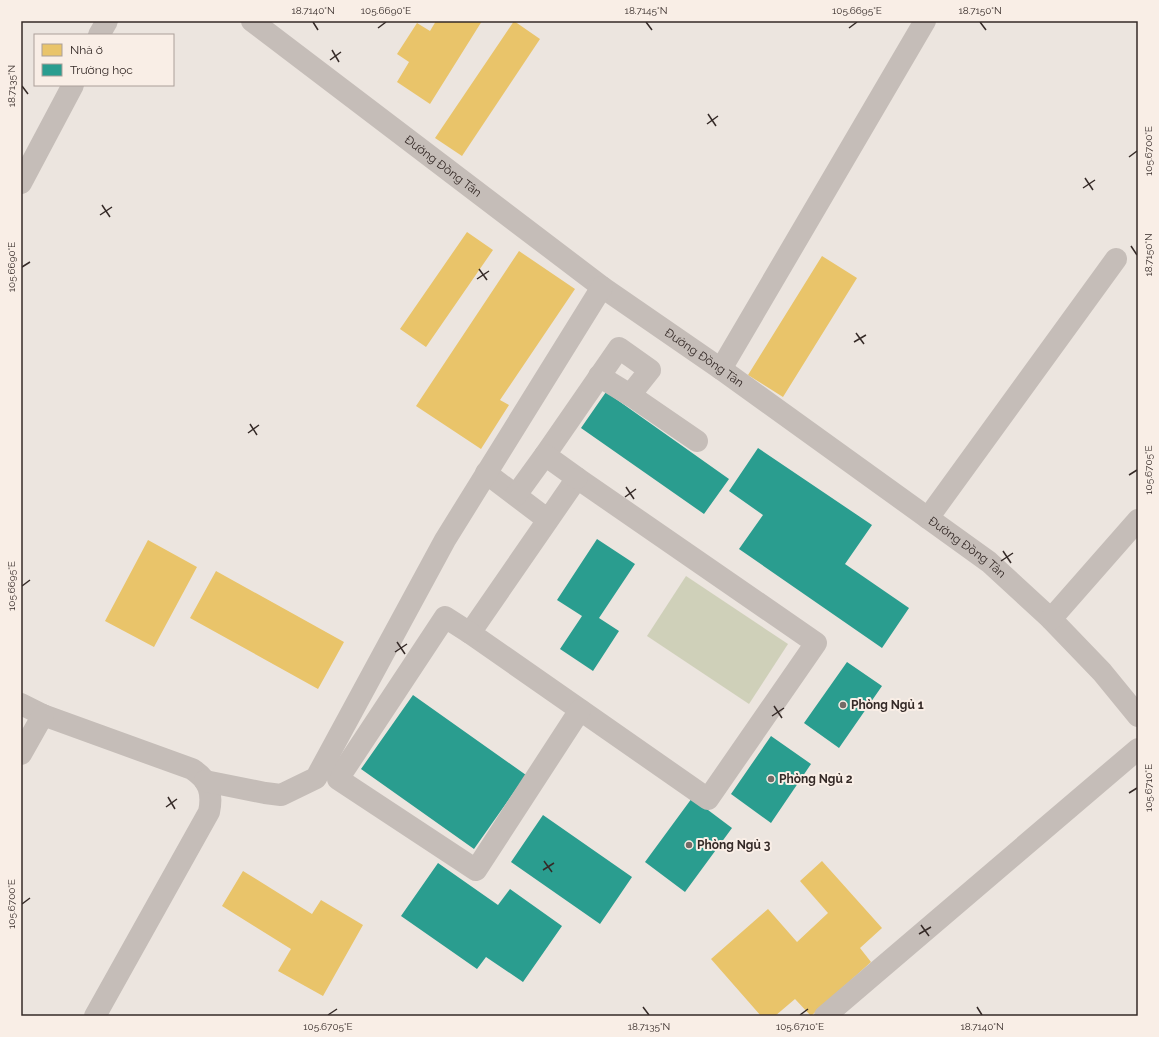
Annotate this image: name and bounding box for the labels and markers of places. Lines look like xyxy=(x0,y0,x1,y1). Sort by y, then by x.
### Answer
place label: Phòng Ngủ 1 xyxy=(851,698,924,712)
marker: Phòng Ngủ 1 xyxy=(838,700,848,710)
place label: Phòng Ngủ 2 xyxy=(779,772,853,786)
marker: Phòng Ngủ 2 xyxy=(766,774,776,784)
place label: Phòng Ngủ 3 xyxy=(697,838,771,852)
marker: Phòng Ngủ 3 xyxy=(684,840,694,850)

